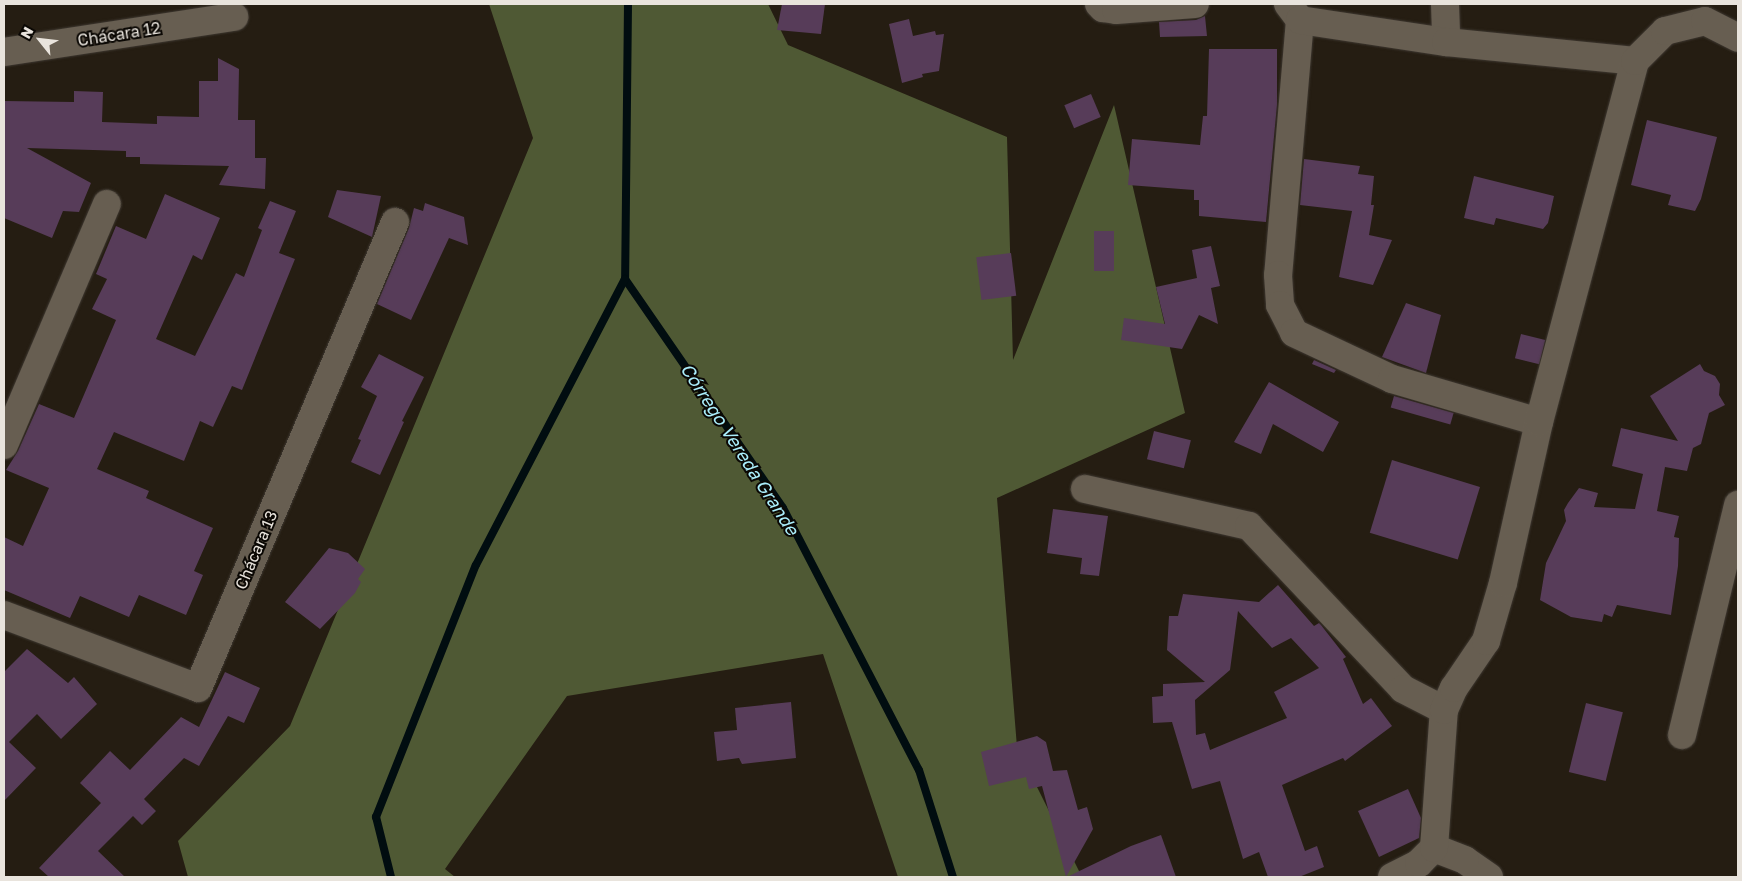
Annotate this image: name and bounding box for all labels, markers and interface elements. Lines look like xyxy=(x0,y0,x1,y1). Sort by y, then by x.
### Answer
north arrow xyxy=(15,15,65,65)
street label: Chácara 12 xyxy=(76,18,162,50)
text: N xyxy=(16,24,36,41)
water label: Córrego Vereda Grande xyxy=(676,359,804,539)
street label: Chácara 13 xyxy=(231,508,281,592)

